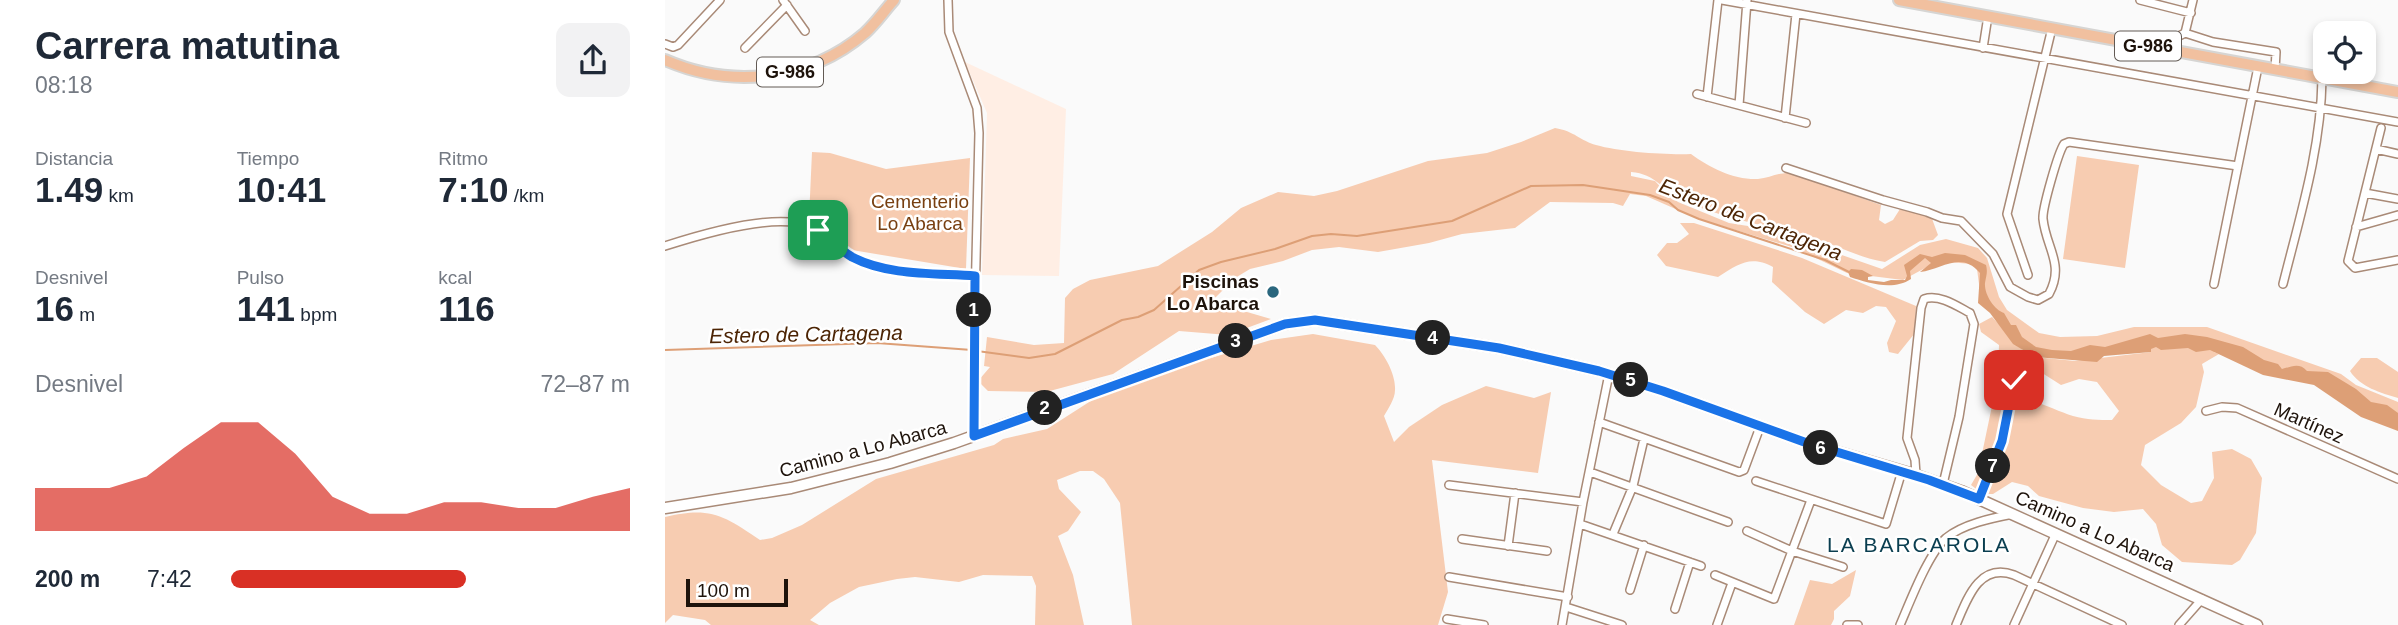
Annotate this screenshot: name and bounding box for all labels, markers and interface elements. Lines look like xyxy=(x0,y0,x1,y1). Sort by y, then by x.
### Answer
map controls xyxy=(2313,21,2376,84)
button: locate xyxy=(2313,21,2376,84)
button: share xyxy=(556,23,630,97)
text: Carrera matutina xyxy=(35,25,339,67)
road number: G-986 xyxy=(2115,32,2181,60)
road number: G-986 xyxy=(757,58,823,86)
text: 08:18 xyxy=(35,72,93,98)
text: Distancia xyxy=(35,148,113,169)
text: Tiempo xyxy=(237,148,299,169)
text: Ritmo xyxy=(438,148,488,169)
text: 1.49 xyxy=(35,170,103,209)
text: 10:41 xyxy=(237,170,326,209)
text: 7:10 xyxy=(438,170,508,209)
water label: Estero de Cartagena xyxy=(1656,174,1846,264)
text: km xyxy=(103,185,134,206)
text: /km xyxy=(508,185,544,206)
park label: Cementerio Lo Abarca xyxy=(871,191,969,234)
pin xyxy=(788,200,848,260)
icon: arrive xyxy=(799,211,837,249)
text: Desnivel xyxy=(35,267,108,288)
text: Pulso xyxy=(237,267,284,288)
text: kcal xyxy=(438,267,472,288)
place label: Piscinas Lo Abarca xyxy=(1167,271,1259,314)
marker: Piscinas Lo Abarca xyxy=(1265,284,1281,300)
text: 16 xyxy=(35,289,74,328)
text: 141 xyxy=(237,289,295,328)
text: 116 xyxy=(438,289,495,328)
pin: 1 xyxy=(957,292,991,328)
text: 1 xyxy=(968,299,979,320)
text: m xyxy=(74,304,95,325)
text: bpm xyxy=(295,304,337,325)
pin: 4 xyxy=(1415,320,1451,356)
water label: Estero de Cartagena xyxy=(709,321,903,347)
pin: 3 xyxy=(1219,324,1253,358)
text: 4 xyxy=(1427,327,1438,348)
text: 3 xyxy=(1230,330,1241,351)
pin xyxy=(1984,350,2044,410)
icon: check xyxy=(1995,361,2033,399)
pin: 5 xyxy=(1613,362,1649,398)
text: 5 xyxy=(1625,369,1636,390)
text: Desnivel xyxy=(35,371,123,397)
text: 72–87 m xyxy=(540,371,630,397)
pin: 2 xyxy=(1027,390,1063,426)
text: 2 xyxy=(1039,397,1050,418)
street label: Martínez xyxy=(2271,398,2347,448)
street label: Camino a Lo Abarca xyxy=(777,416,949,481)
pin: 6 xyxy=(1803,430,1839,466)
text: 6 xyxy=(1815,437,1826,458)
pin: 7 xyxy=(1975,448,2011,484)
text: 7 xyxy=(1987,455,1998,476)
street label: Camino a Lo Abarca xyxy=(2012,486,2178,576)
district label: LA BARCAROLA xyxy=(1827,533,2011,556)
text: 200 m xyxy=(35,566,100,592)
text: 7:42 xyxy=(147,566,192,592)
scale bar xyxy=(686,576,787,608)
text: 100 m xyxy=(697,580,750,601)

